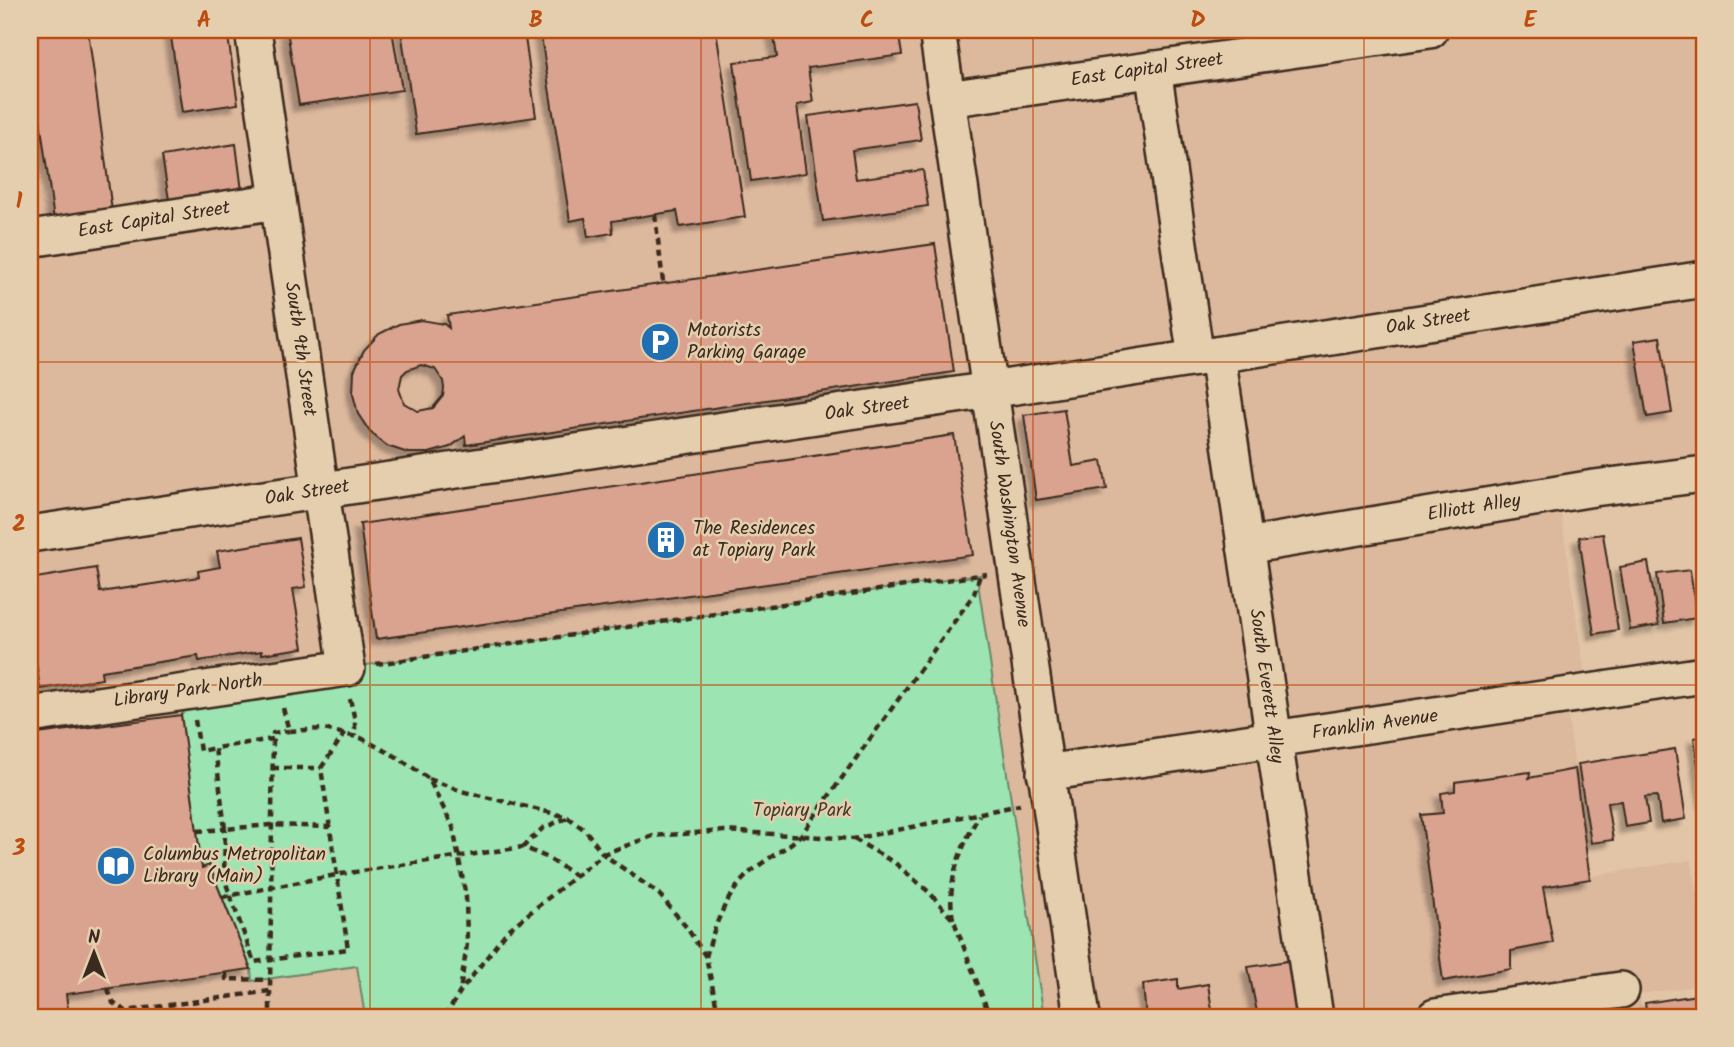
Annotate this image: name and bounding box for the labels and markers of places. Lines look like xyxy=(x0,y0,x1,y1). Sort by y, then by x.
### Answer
place label: Motorists Parking Garage xyxy=(687,316,806,368)
parking icon: Motorists Parking Garage xyxy=(639,321,681,363)
place label: The Residences at Topiary Park xyxy=(693,514,816,566)
building icon: The Residences at Topiary Park xyxy=(645,519,687,561)
place label: Columbus Metropolitan Library (Main) xyxy=(143,840,326,892)
library icon: Columbus Metropolitan Library (Main) xyxy=(95,845,137,887)

